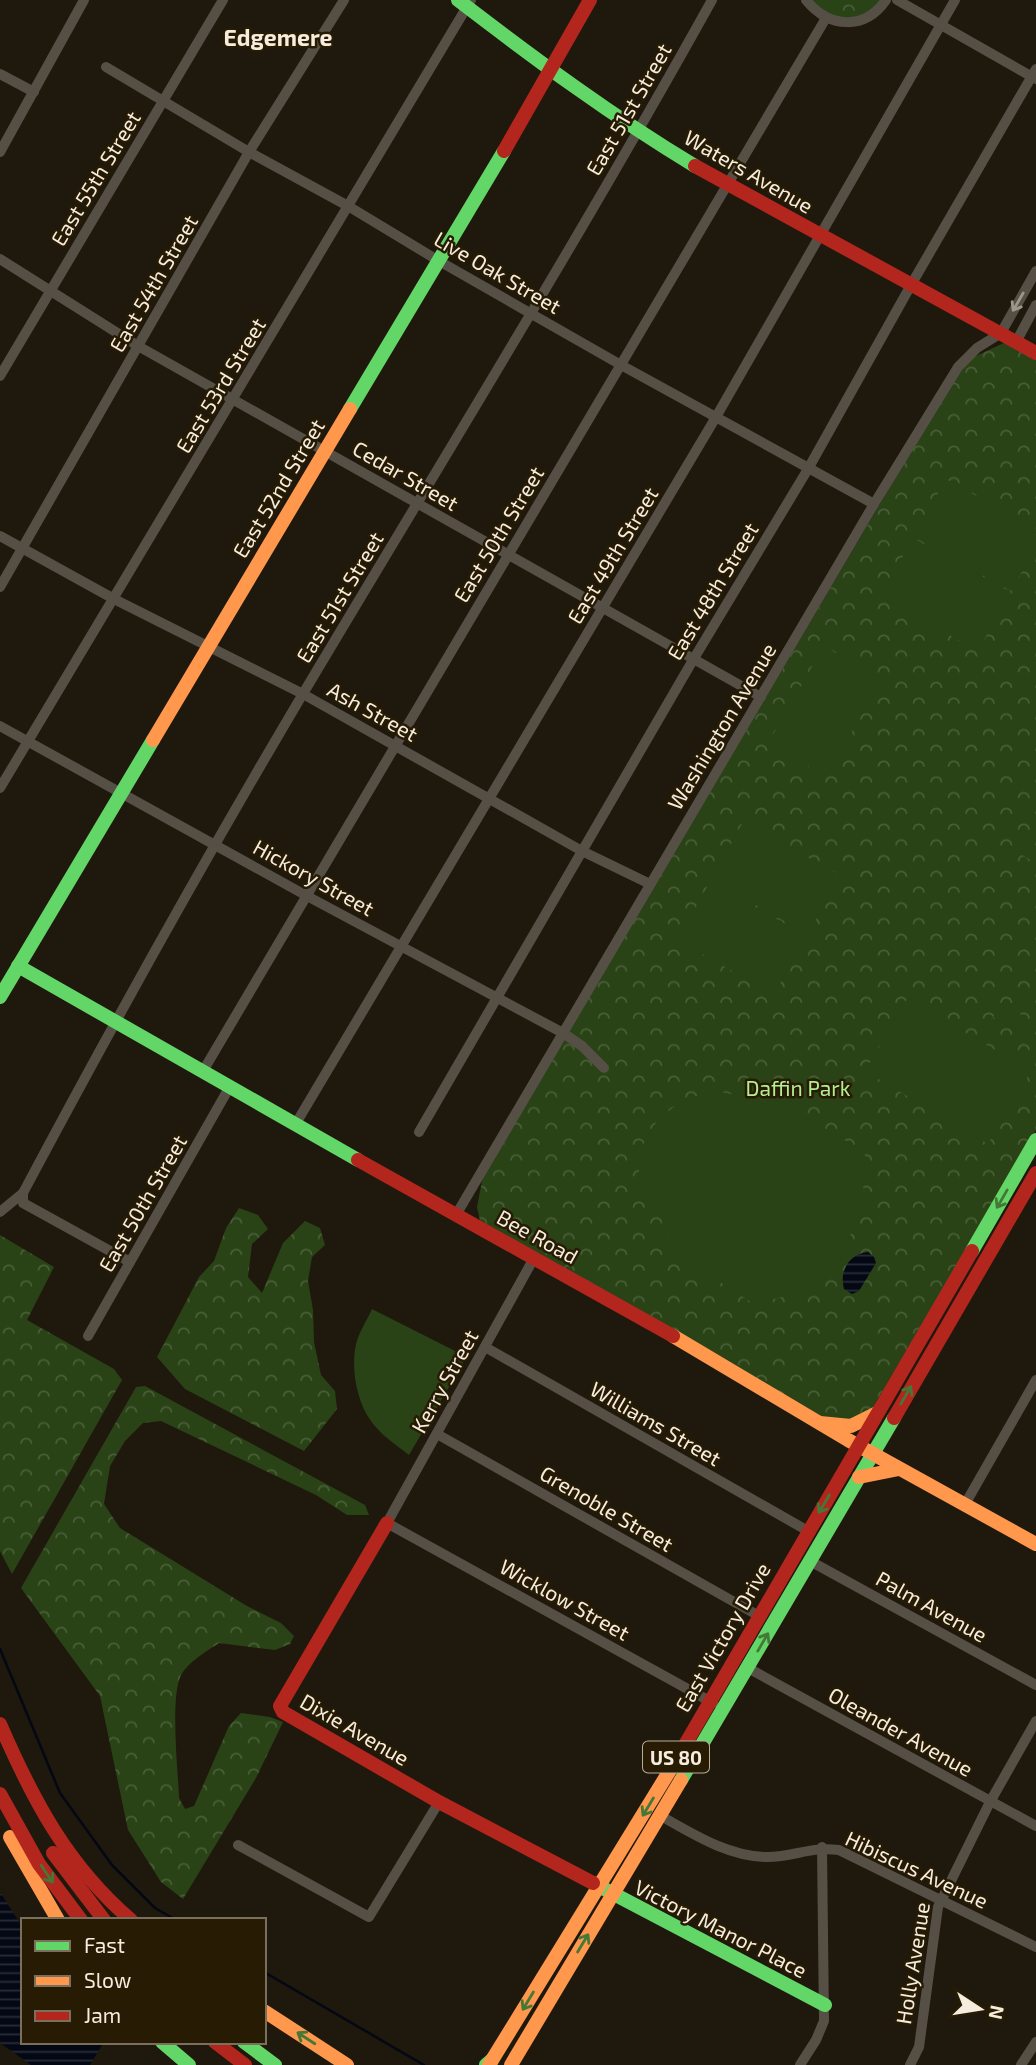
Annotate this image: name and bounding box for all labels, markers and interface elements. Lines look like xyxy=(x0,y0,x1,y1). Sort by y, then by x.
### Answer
district label: Edgemere xyxy=(223,23,333,51)
street label: East 51st Street xyxy=(580,39,676,179)
street label: East 55th Street xyxy=(45,106,145,250)
street label: Waters Avenue xyxy=(680,124,818,218)
street label: East 54th Street xyxy=(104,210,202,356)
street label: Live Oak Street xyxy=(430,226,566,318)
one-way arrow xyxy=(1011,292,1025,312)
street label: East 53rd Street xyxy=(170,313,270,457)
street label: East 52nd Street xyxy=(227,414,329,562)
street label: Cedar Street xyxy=(349,435,463,515)
street label: East 50th Street xyxy=(448,462,548,606)
street label: East 49th Street xyxy=(561,482,663,628)
street label: East 48th Street xyxy=(661,518,763,664)
street label: East 51st Street xyxy=(290,527,388,667)
street label: Washington Avenue xyxy=(661,638,781,814)
street label: Ash Street xyxy=(324,676,422,746)
street label: Hickory Street xyxy=(249,834,379,920)
park label: Daffin Park xyxy=(746,1075,851,1100)
street label: East 50th Street xyxy=(93,1130,191,1276)
one-way arrow xyxy=(995,1188,1009,1208)
street label: Bee Road xyxy=(493,1204,583,1268)
street label: Kerry Street xyxy=(405,1325,483,1437)
street label: Williams Street xyxy=(586,1376,726,1470)
one-way arrow xyxy=(900,1385,914,1405)
street label: Grenoble Street xyxy=(536,1460,678,1556)
one-way arrow xyxy=(816,1494,830,1514)
street label: Wicklow Street xyxy=(496,1553,634,1645)
street label: East Victory Drive xyxy=(669,1558,775,1716)
street label: Palm Avenue xyxy=(872,1565,992,1647)
one-way arrow xyxy=(756,1633,770,1653)
street label: Oleander Avenue xyxy=(824,1681,978,1781)
street label: Dixie Avenue xyxy=(296,1688,414,1770)
road number: US 80 xyxy=(643,1742,709,1772)
one-way arrow xyxy=(640,1797,654,1817)
street label: Hibiscus Avenue xyxy=(842,1825,992,1913)
one-way arrow xyxy=(39,1864,54,1883)
street label: Victory Manor Place xyxy=(631,1874,811,1982)
street label: Holly Avenue xyxy=(890,1900,934,2026)
legend xyxy=(21,1918,266,2044)
text: Fast xyxy=(84,1932,125,1957)
one-way arrow xyxy=(576,1933,590,1953)
text: Slow xyxy=(84,1967,131,1992)
north arrow xyxy=(945,1974,1015,2044)
one-way arrow xyxy=(521,1990,535,2010)
text: Jam xyxy=(84,2002,121,2027)
text: N xyxy=(984,2004,1010,2022)
one-way arrow xyxy=(296,2031,316,2045)

